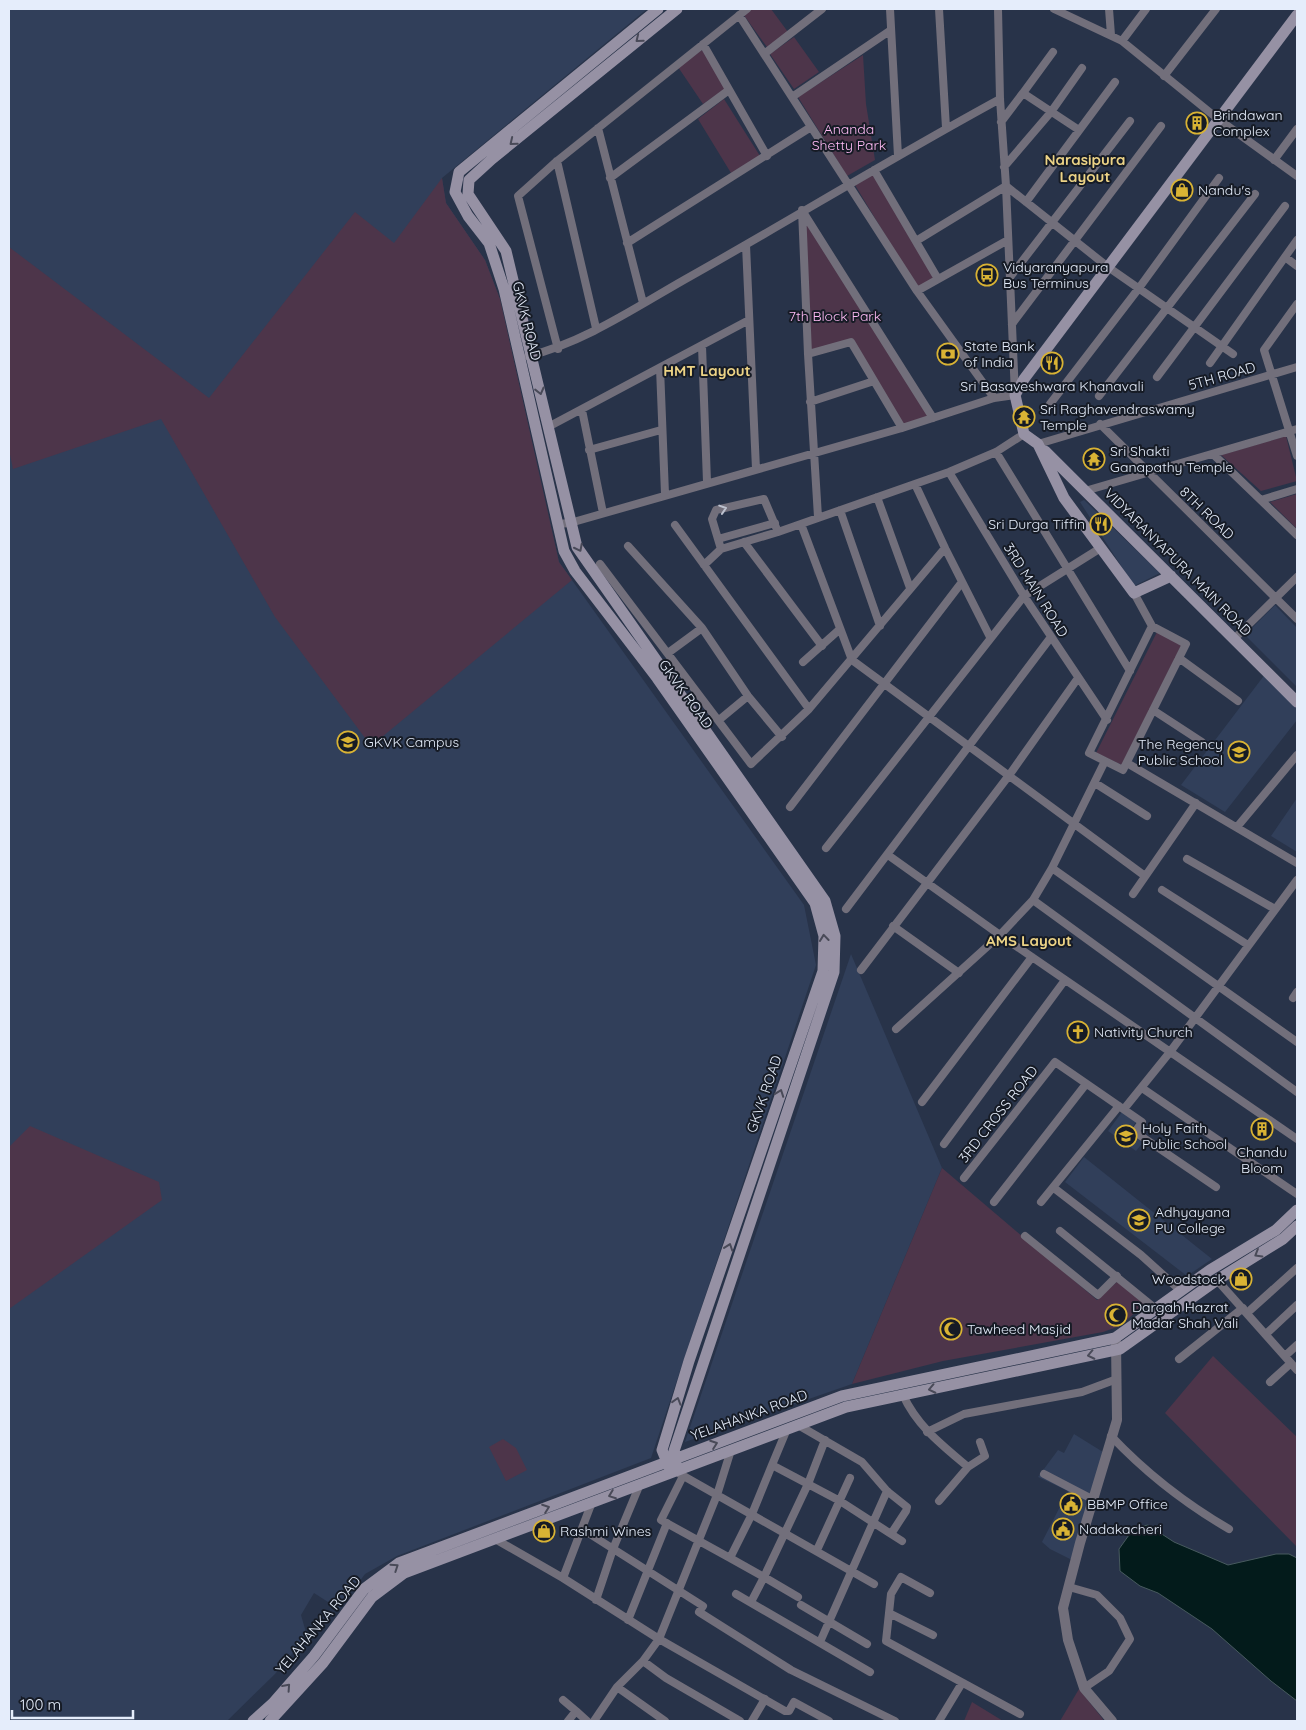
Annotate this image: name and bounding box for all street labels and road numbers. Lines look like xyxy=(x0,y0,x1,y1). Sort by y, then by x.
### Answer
street label: GKVK ROAD xyxy=(509,280,545,362)
street label: 5TH ROAD xyxy=(1186,358,1258,394)
street label: 8TH ROAD xyxy=(1176,483,1238,543)
street label: VIDYARANYAPURA MAIN ROAD xyxy=(1100,484,1256,640)
street label: 3RD MAIN ROAD xyxy=(1000,540,1072,640)
street label: GKVK ROAD xyxy=(655,656,717,732)
street label: GKVK ROAD xyxy=(742,1053,786,1135)
street label: 3RD CROSS ROAD xyxy=(954,1062,1042,1166)
street label: YELAHANKA ROAD xyxy=(688,1386,810,1444)
street label: YELAHANKA ROAD xyxy=(272,1572,364,1678)

